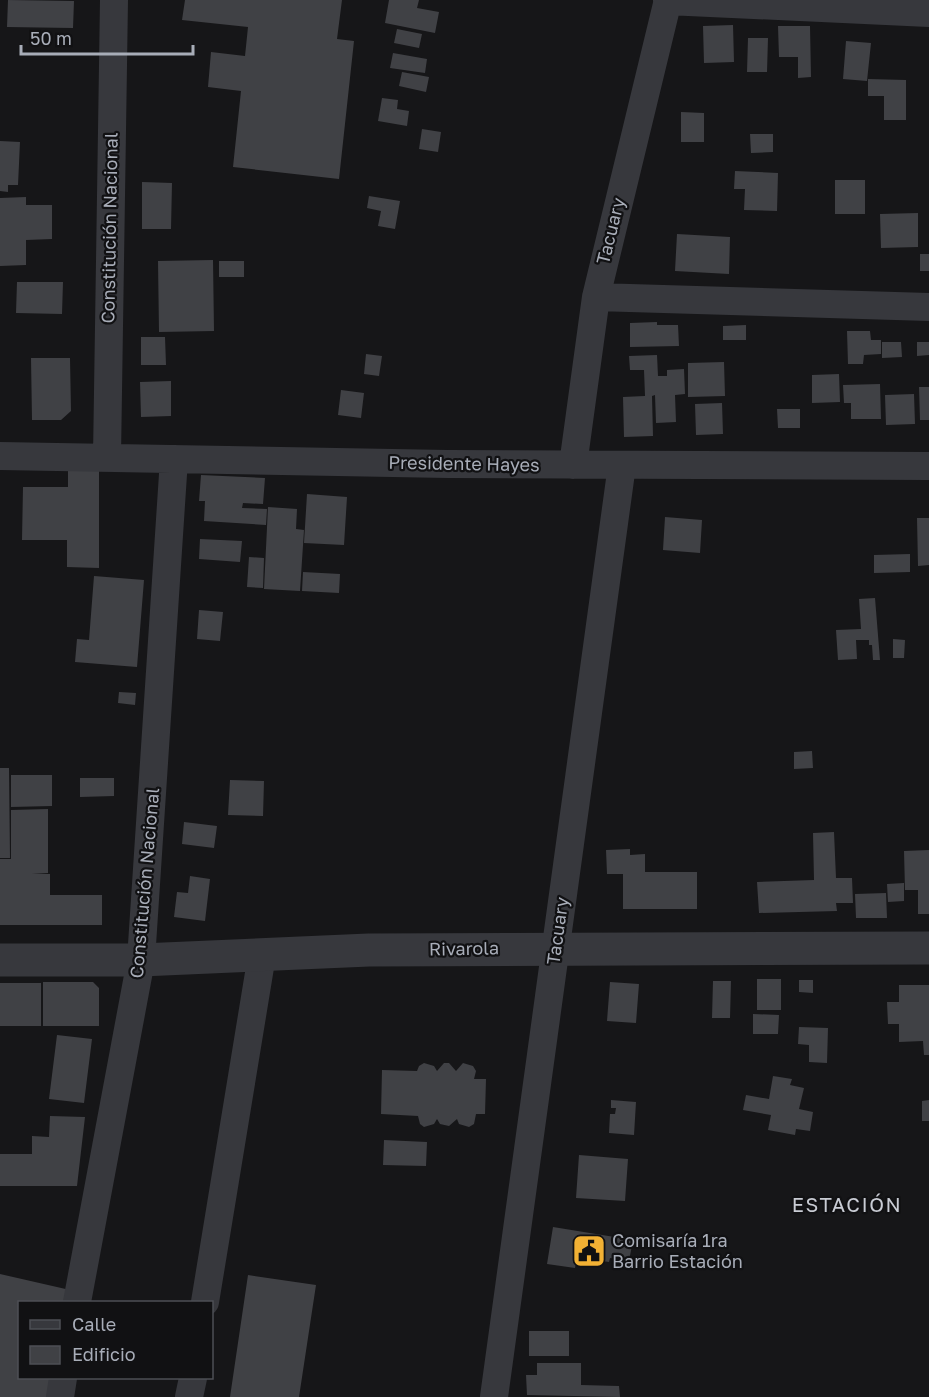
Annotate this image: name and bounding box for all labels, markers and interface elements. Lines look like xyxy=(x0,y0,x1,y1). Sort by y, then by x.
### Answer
scale bar xyxy=(21,18,194,56)
text: 50 m xyxy=(30,27,72,49)
street label: Constitución Nacional xyxy=(96,132,122,324)
street label: Tacuary xyxy=(591,195,629,267)
street label: Presidente Hayes xyxy=(388,451,540,475)
street label: Constitución Nacional xyxy=(125,787,163,979)
street label: Tacuary xyxy=(541,896,573,966)
street label: Rivarola xyxy=(429,936,499,960)
district label: ESTACIÓN xyxy=(792,1192,902,1216)
place label: Comisaría 1ra Barrio Estación xyxy=(612,1229,743,1272)
public building icon: Comisaría 1ra Barrio Estación xyxy=(571,1233,607,1269)
legend xyxy=(18,1301,213,1379)
text: Calle xyxy=(72,1313,116,1335)
text: Edificio xyxy=(72,1343,136,1365)

